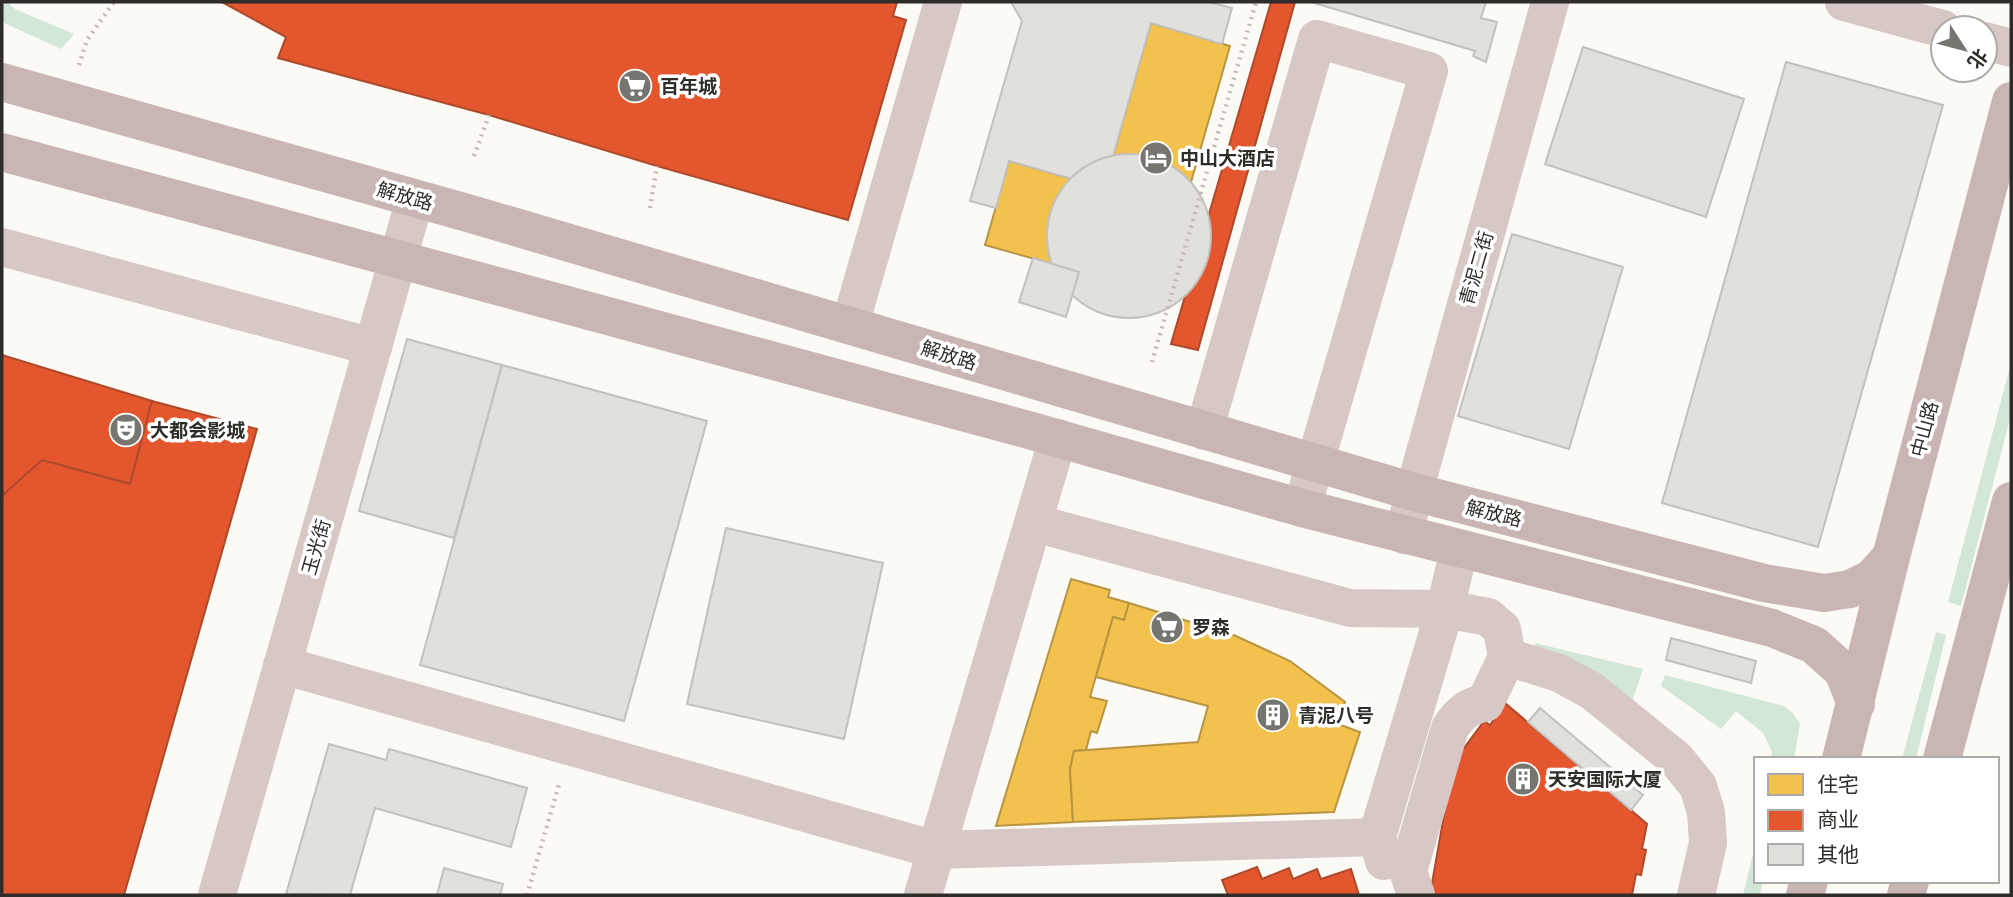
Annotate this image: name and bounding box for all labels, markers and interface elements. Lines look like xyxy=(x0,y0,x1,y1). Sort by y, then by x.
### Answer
north arrow xyxy=(1929,14,1999,84)
text: 北 xyxy=(1962,44,1994,74)
supermarket icon: 百年城 xyxy=(616,67,654,105)
place label: 百年城 xyxy=(660,73,717,99)
hotel icon: 中山大酒店 xyxy=(1137,139,1175,177)
place label: 中山大酒店 xyxy=(1180,145,1275,171)
street label: 解放路 xyxy=(374,176,436,216)
street label: 青泥二街 xyxy=(1453,228,1499,308)
street label: 解放路 xyxy=(918,334,980,376)
street label: 中山路 xyxy=(1904,398,1944,460)
theatre icon: 大都会影城 xyxy=(107,411,145,449)
place label: 大都会影城 xyxy=(150,417,245,443)
street label: 解放路 xyxy=(1463,493,1525,533)
street label: 玉光街 xyxy=(296,516,336,578)
supermarket icon: 罗森 xyxy=(1148,608,1186,646)
place label: 罗森 xyxy=(1192,614,1230,640)
building icon: 青泥八号 xyxy=(1254,696,1292,734)
place label: 青泥八号 xyxy=(1298,702,1374,728)
legend xyxy=(1754,757,1999,883)
building icon: 天安国际大厦 xyxy=(1504,760,1542,798)
place label: 天安国际大厦 xyxy=(1548,766,1662,792)
text: 住宅 xyxy=(1817,770,1859,798)
text: 商业 xyxy=(1817,805,1859,833)
text: 其他 xyxy=(1817,840,1859,868)

